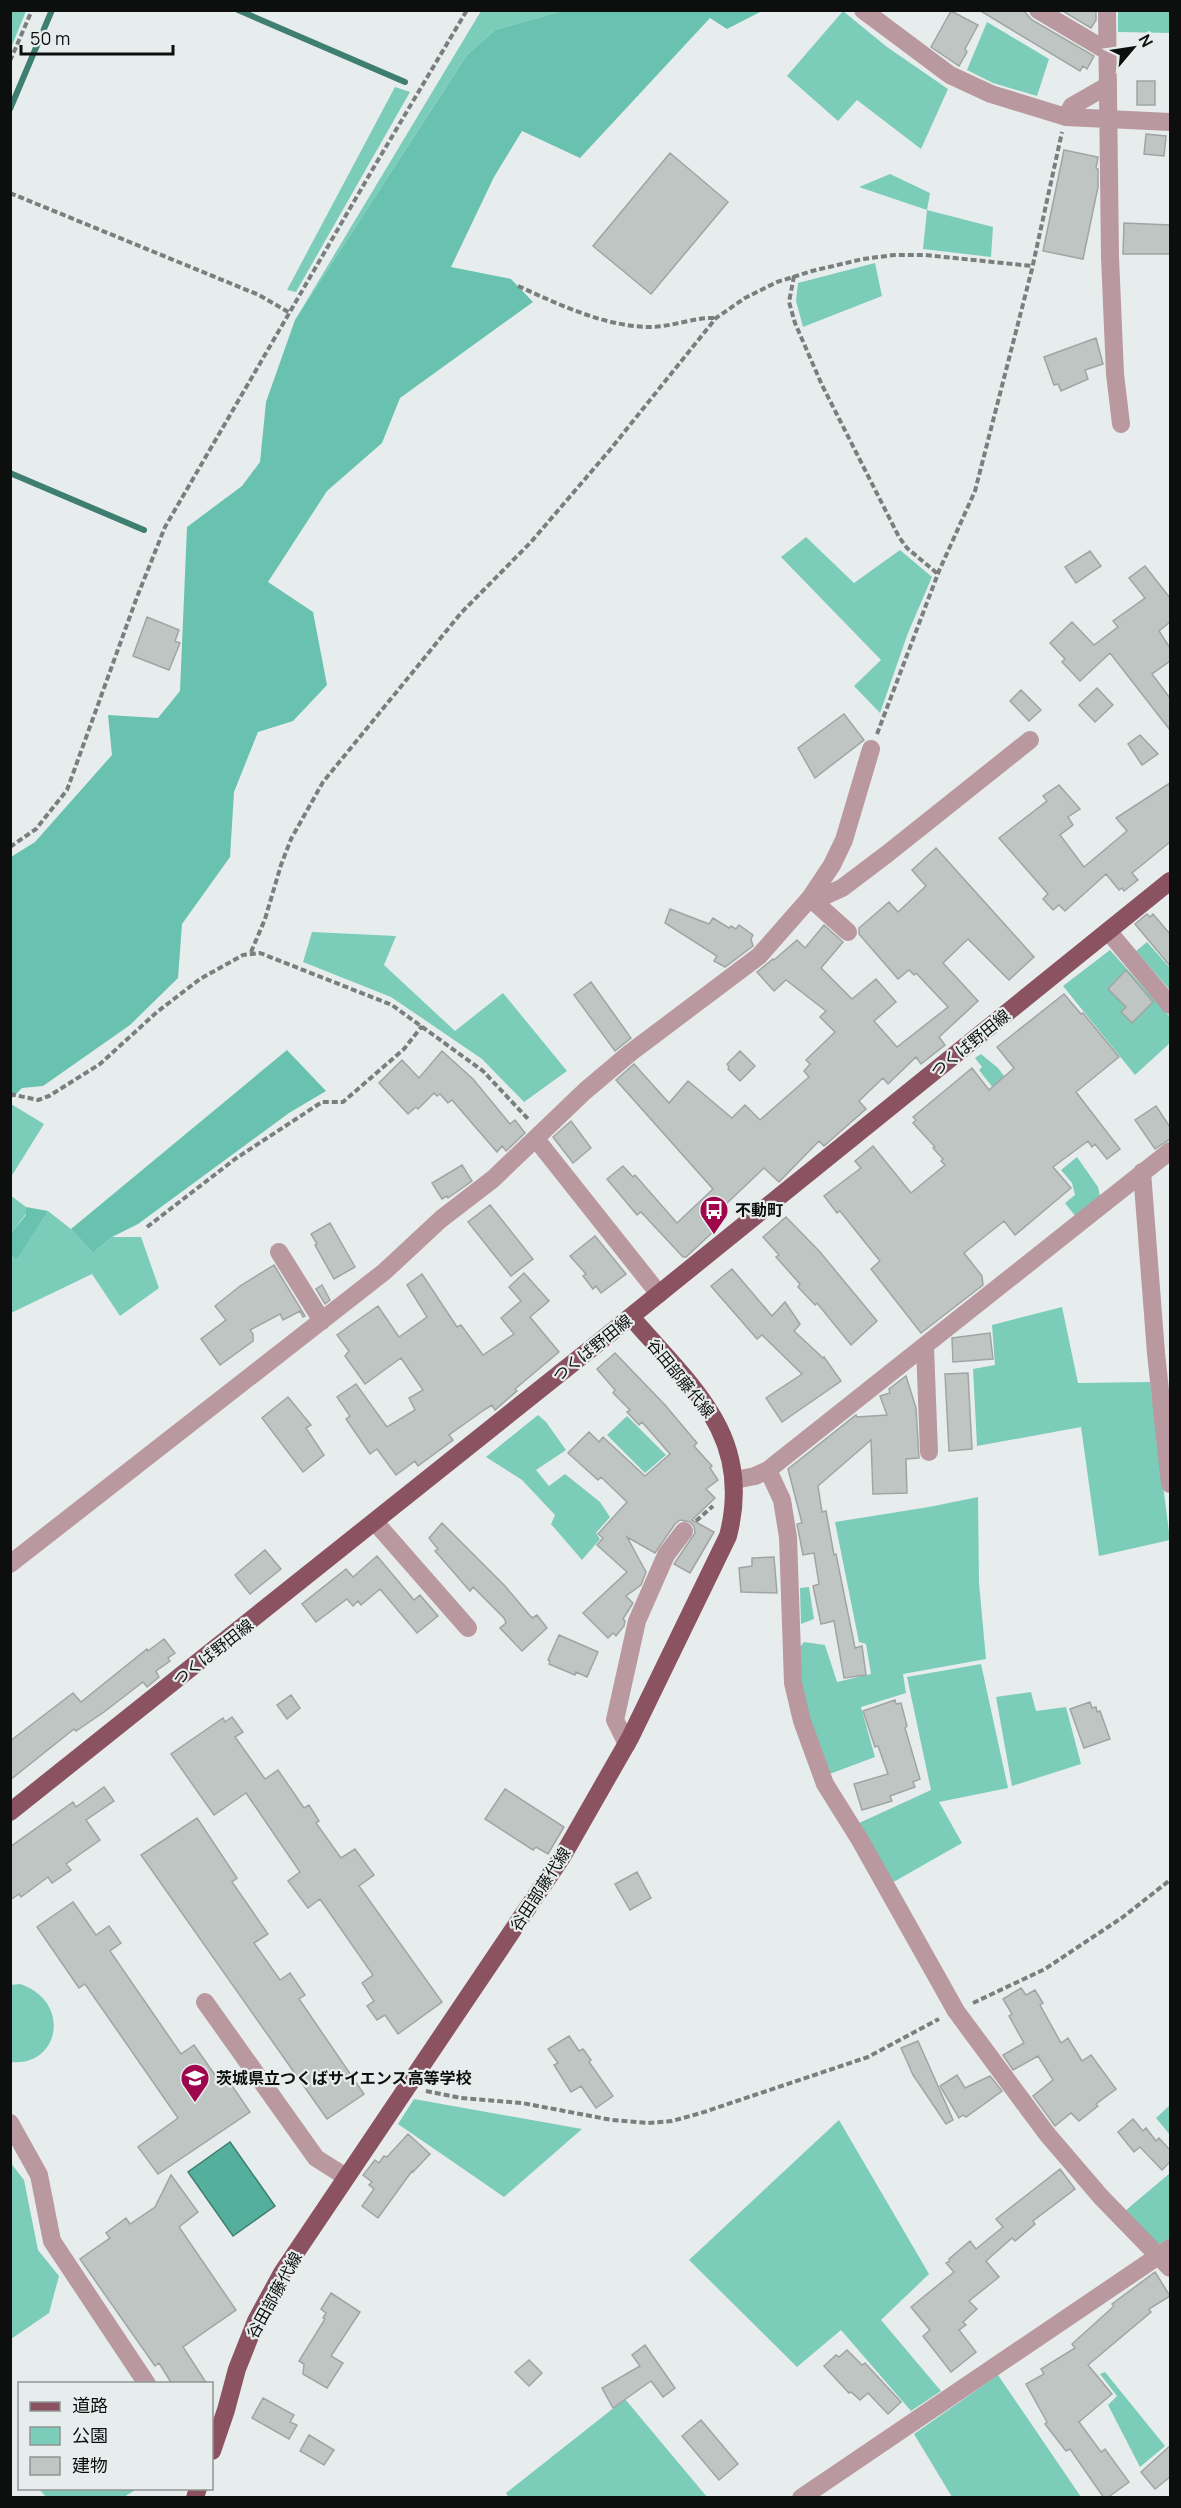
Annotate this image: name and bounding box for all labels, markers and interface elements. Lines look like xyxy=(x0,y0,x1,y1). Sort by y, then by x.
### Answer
scale bar xyxy=(21,18,172,56)
north arrow xyxy=(1103,18,1163,78)
text: 50 m xyxy=(30,26,70,50)
text: N xyxy=(1134,30,1159,51)
street label: つくば野田線 xyxy=(926,1004,1014,1082)
bus stop icon: 不動町 xyxy=(698,1194,730,1236)
place label: 不動町 xyxy=(735,1199,783,1221)
street label: つくば野田線 xyxy=(548,1309,636,1387)
street label: 谷田部藤代線 xyxy=(642,1334,720,1422)
street label: つくば野田線 xyxy=(168,1614,258,1690)
street label: 谷田部藤代線 xyxy=(505,1843,575,1935)
school or university icon: 茨城県立つくばサイエンス高等学校 xyxy=(179,2062,211,2104)
place label: 茨城県立つくばサイエンス高等学校 xyxy=(216,2067,472,2089)
street label: 谷田部藤代線 xyxy=(241,2248,307,2342)
legend xyxy=(18,2382,213,2490)
text: 道路 xyxy=(72,2393,108,2417)
text: 公園 xyxy=(72,2423,108,2447)
text: 建物 xyxy=(72,2453,108,2477)

